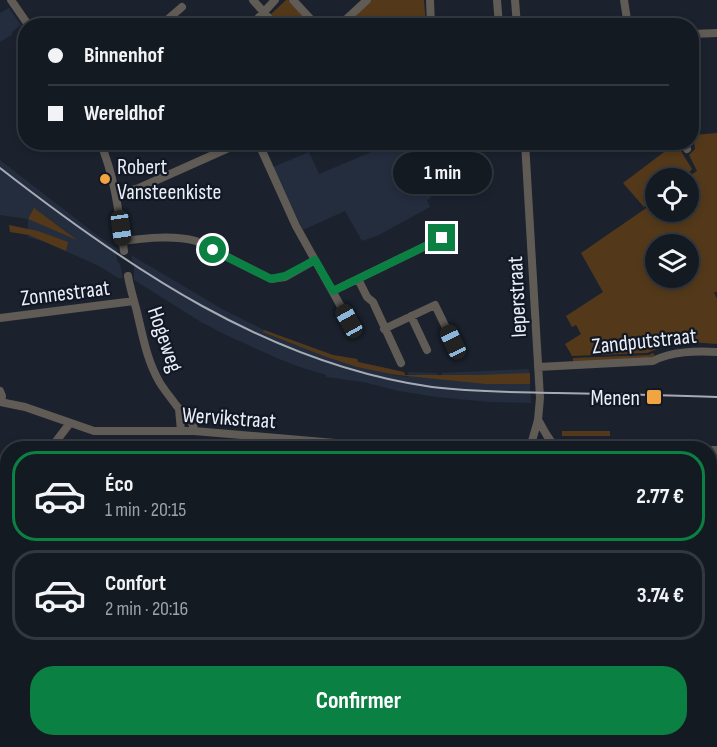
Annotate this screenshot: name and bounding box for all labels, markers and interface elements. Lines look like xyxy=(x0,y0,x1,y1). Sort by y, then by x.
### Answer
text: Binnenhof xyxy=(84,42,164,69)
text: Wereldhof xyxy=(84,100,164,127)
callout: 1 min xyxy=(392,151,492,193)
place label: Robert Vansteenkiste xyxy=(117,154,221,206)
text: 1 min xyxy=(424,161,461,185)
map controls xyxy=(645,168,699,288)
button: locate xyxy=(645,168,699,222)
marker: Robert Vansteenkiste xyxy=(98,172,112,186)
car xyxy=(110,209,132,247)
route end xyxy=(428,224,455,251)
button: layers xyxy=(645,234,699,288)
route start xyxy=(199,236,226,263)
street label: Ieperstraat xyxy=(502,255,533,338)
street label: Zonnestraat xyxy=(19,275,112,312)
car xyxy=(332,301,366,341)
street label: Hogeweg xyxy=(141,303,188,376)
car xyxy=(437,322,469,362)
street label: Zandputstraat xyxy=(591,323,698,360)
place label: Menen xyxy=(590,385,640,412)
marker: Menen xyxy=(645,388,663,406)
street label: Wervikstraat xyxy=(181,402,277,435)
icon: car xyxy=(33,469,87,523)
text: Éco xyxy=(105,471,133,498)
text: 2.77 € xyxy=(636,483,684,510)
text: 1 min · 20:15 xyxy=(105,498,186,522)
icon: car xyxy=(33,568,87,622)
text: Confort xyxy=(105,570,166,597)
text: 3.74 € xyxy=(637,582,684,609)
text: 2 min · 20:16 xyxy=(105,597,188,621)
button: Confirmer xyxy=(30,666,687,735)

